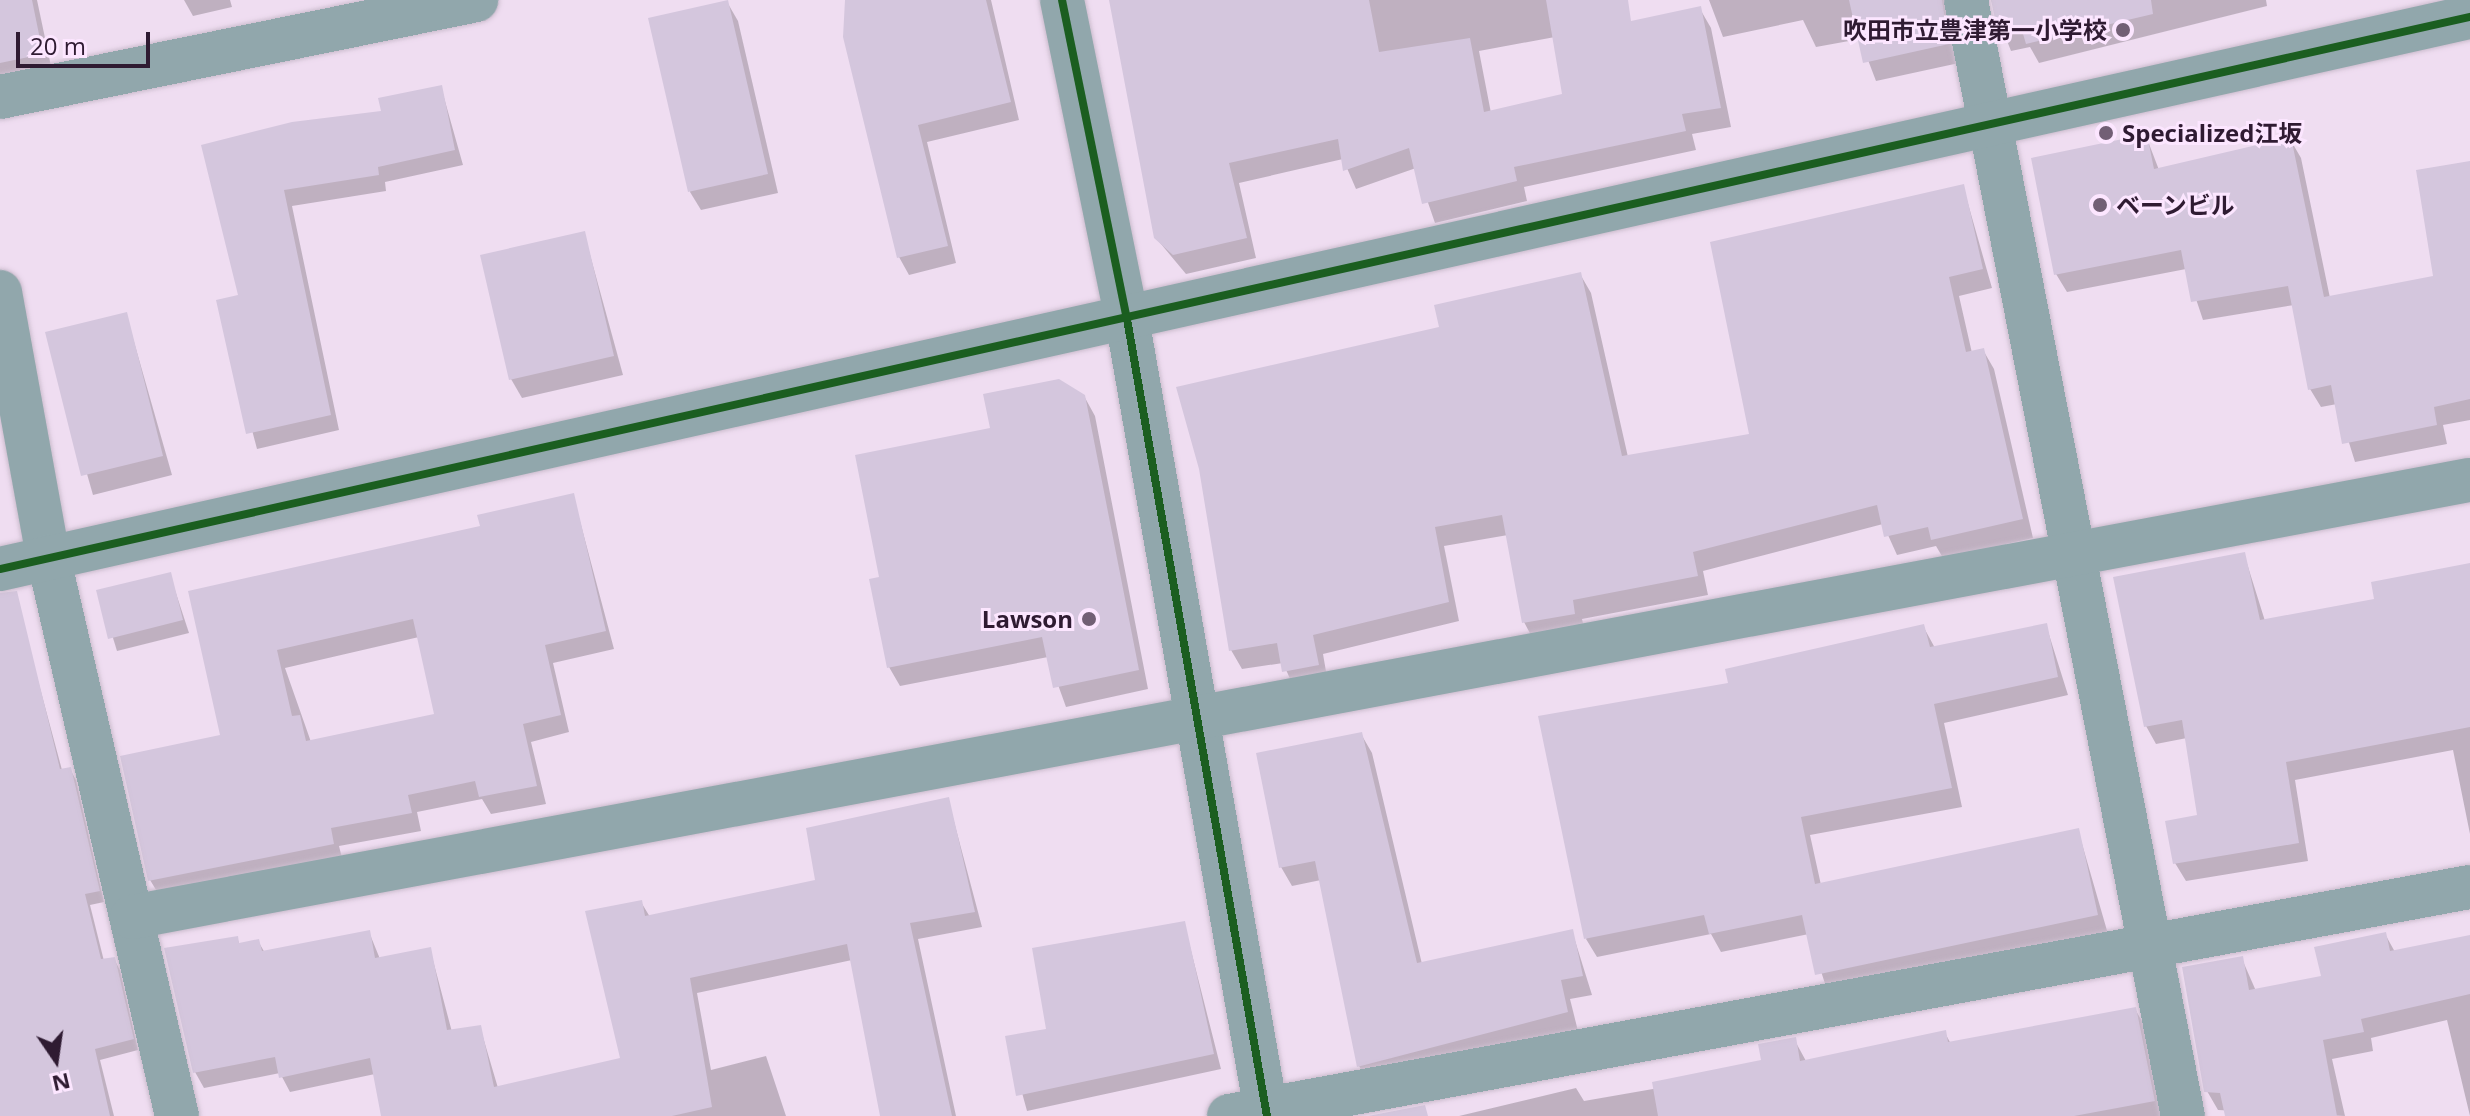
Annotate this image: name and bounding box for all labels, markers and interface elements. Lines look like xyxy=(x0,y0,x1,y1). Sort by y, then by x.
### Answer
scale bar xyxy=(20,16,154,66)
place label: 吹田市立豊津第一小学校 xyxy=(1843,16,2107,44)
marker: 吹田市立豊津第一小学校 xyxy=(2114,21,2132,39)
text: 20 m xyxy=(30,29,86,62)
place label: Specialized江坂 xyxy=(2122,119,2302,147)
marker: Specialized江坂 xyxy=(2097,124,2115,142)
place label: ベーンビル xyxy=(2116,191,2236,219)
marker: ベーンビル xyxy=(2091,196,2109,214)
place label: Lawson xyxy=(982,605,1073,633)
marker: Lawson xyxy=(1080,610,1098,628)
north arrow xyxy=(16,1020,96,1100)
text: N xyxy=(49,1067,73,1100)

